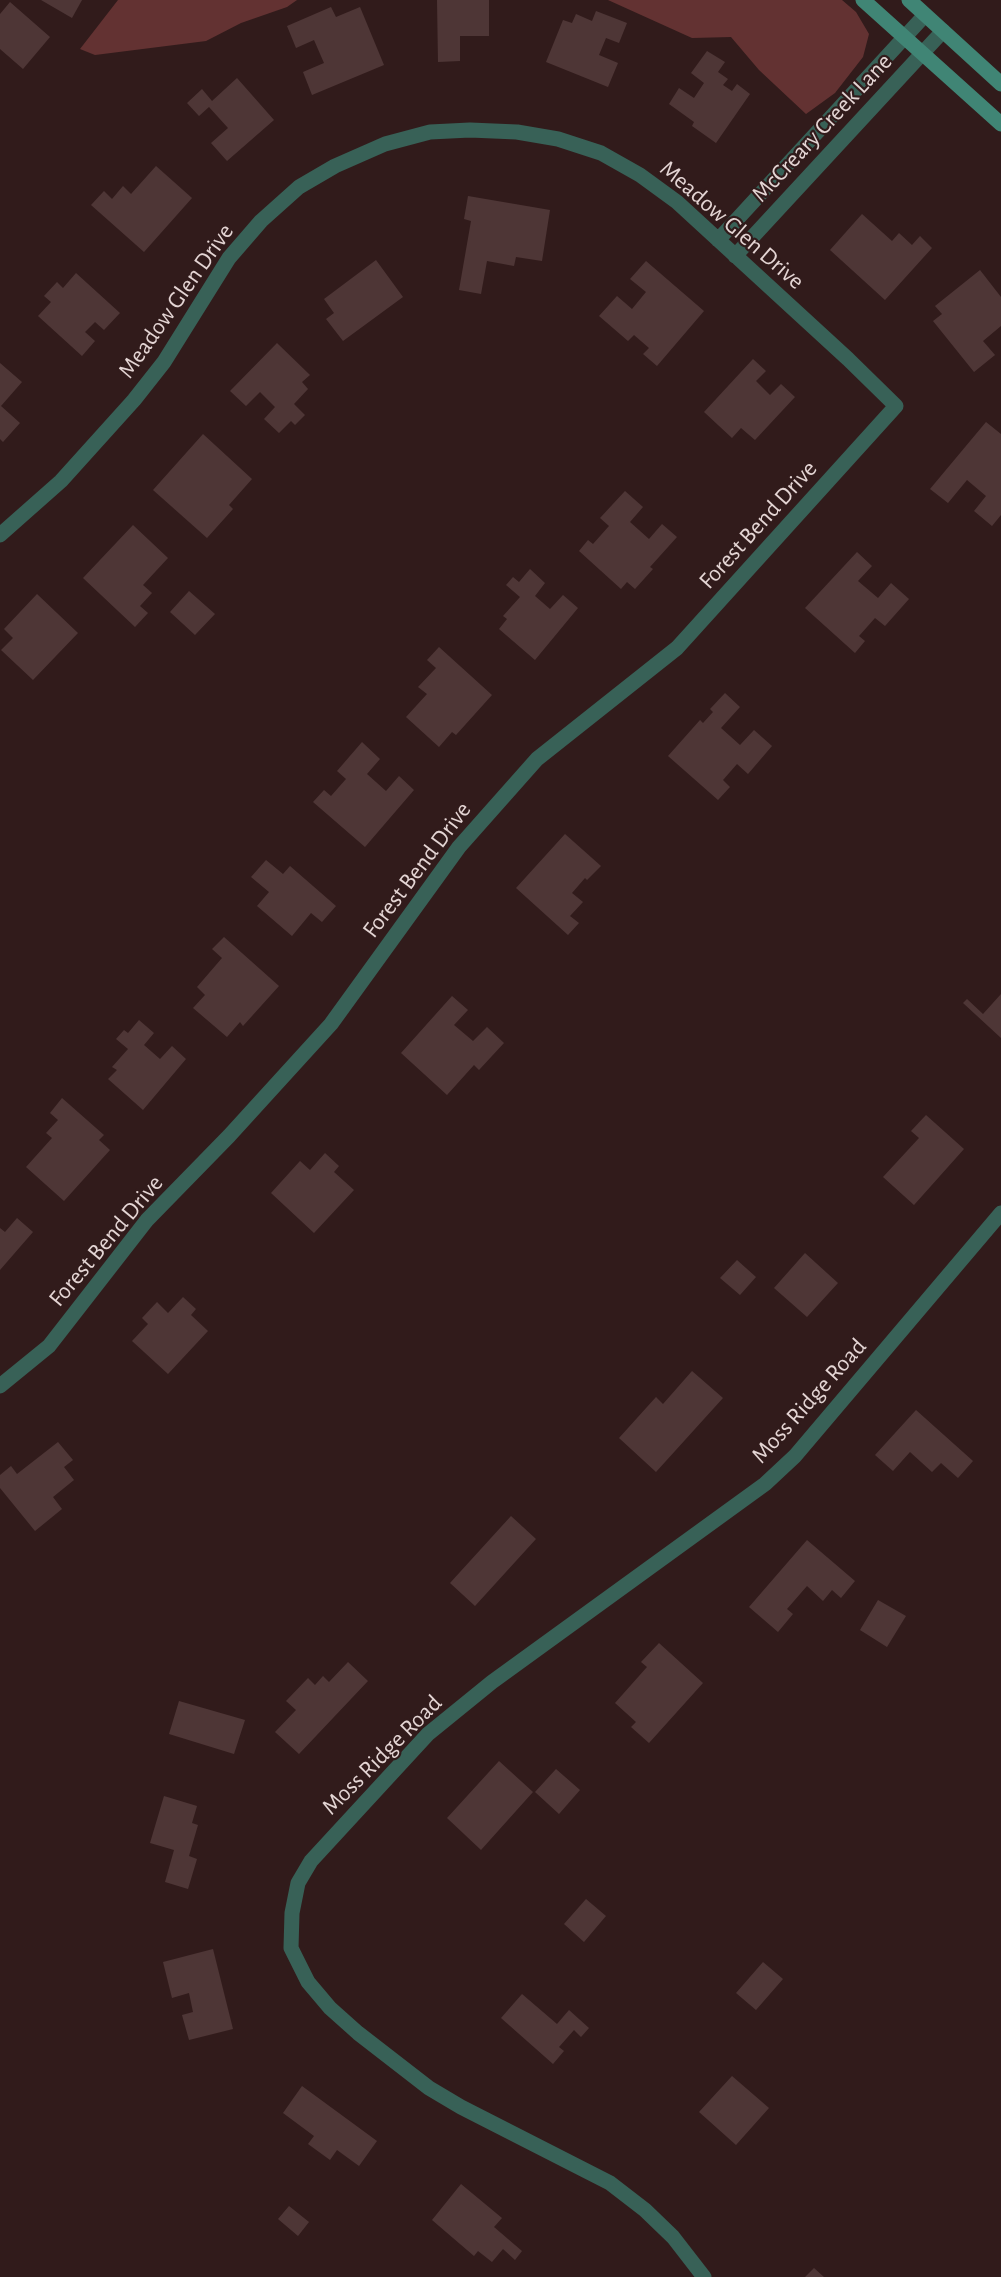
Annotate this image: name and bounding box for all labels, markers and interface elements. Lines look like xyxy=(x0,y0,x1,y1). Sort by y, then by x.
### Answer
street label: McCreary Creek Lane xyxy=(746,48,898,208)
street label: Meadow Glen Drive xyxy=(654,154,810,296)
street label: Meadow Glen Drive xyxy=(112,218,240,384)
street label: Forest Bend Drive xyxy=(693,455,823,595)
street label: Forest Bend Drive xyxy=(357,796,477,944)
street label: Forest Bend Drive xyxy=(43,1169,169,1313)
street label: Moss Ridge Road xyxy=(745,1333,873,1469)
street label: Moss Ridge Road xyxy=(316,1689,448,1821)

